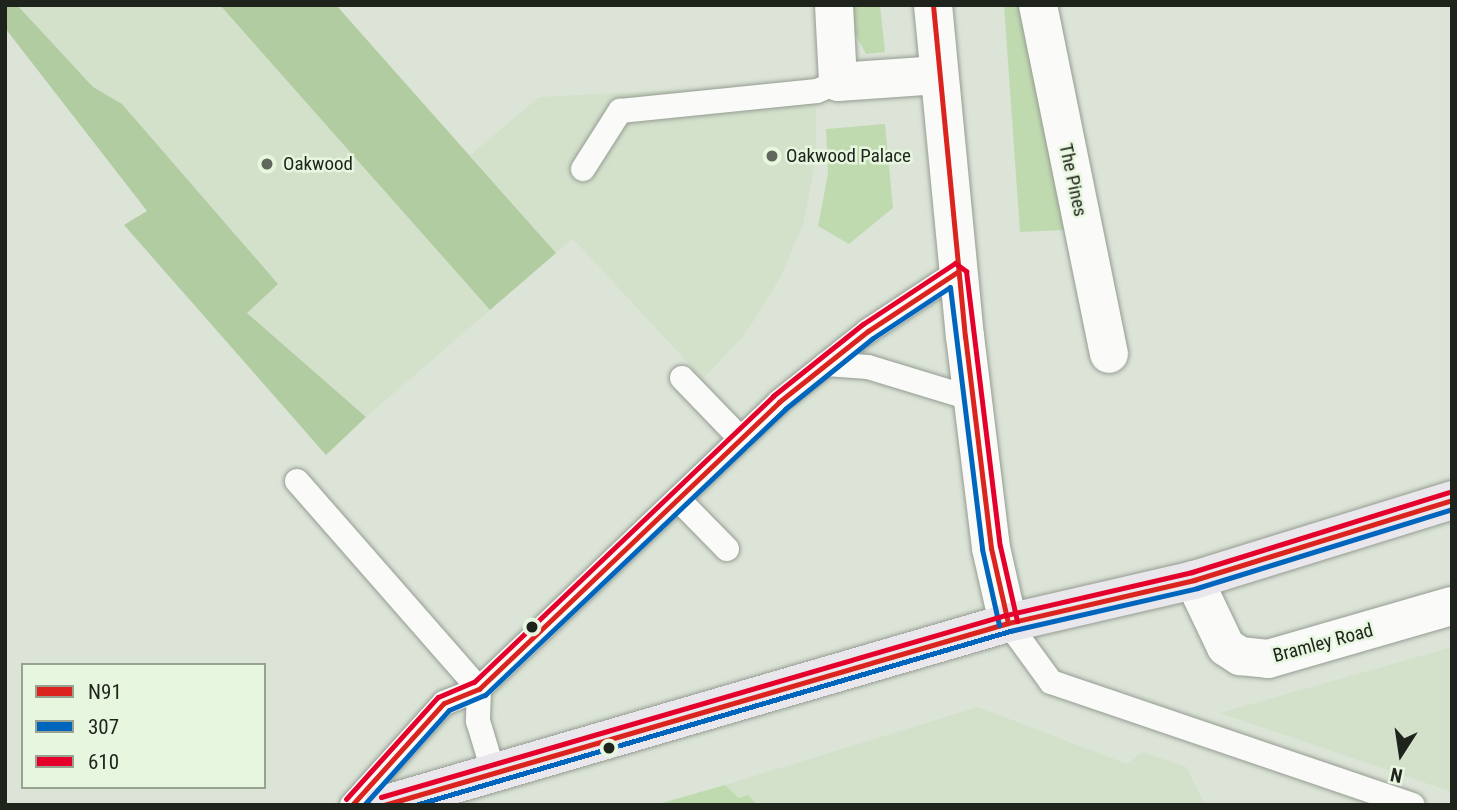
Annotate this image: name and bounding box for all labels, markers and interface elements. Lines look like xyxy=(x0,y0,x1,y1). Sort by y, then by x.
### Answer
street label: The Pines xyxy=(1054,141,1092,219)
place label: Oakwood Palace xyxy=(786,145,911,167)
marker: Oakwood Palace xyxy=(764,148,780,164)
place label: Oakwood xyxy=(283,153,353,175)
marker: Oakwood xyxy=(257,154,277,174)
street label: Bramley Road xyxy=(1270,619,1376,667)
unlabelled marker xyxy=(525,620,539,634)
legend xyxy=(21,663,266,789)
text: N91 xyxy=(88,680,122,704)
text: 307 xyxy=(88,715,119,739)
north arrow xyxy=(1366,719,1436,789)
unlabelled marker xyxy=(602,741,616,755)
text: 610 xyxy=(88,750,119,774)
text: N xyxy=(1388,763,1405,787)

